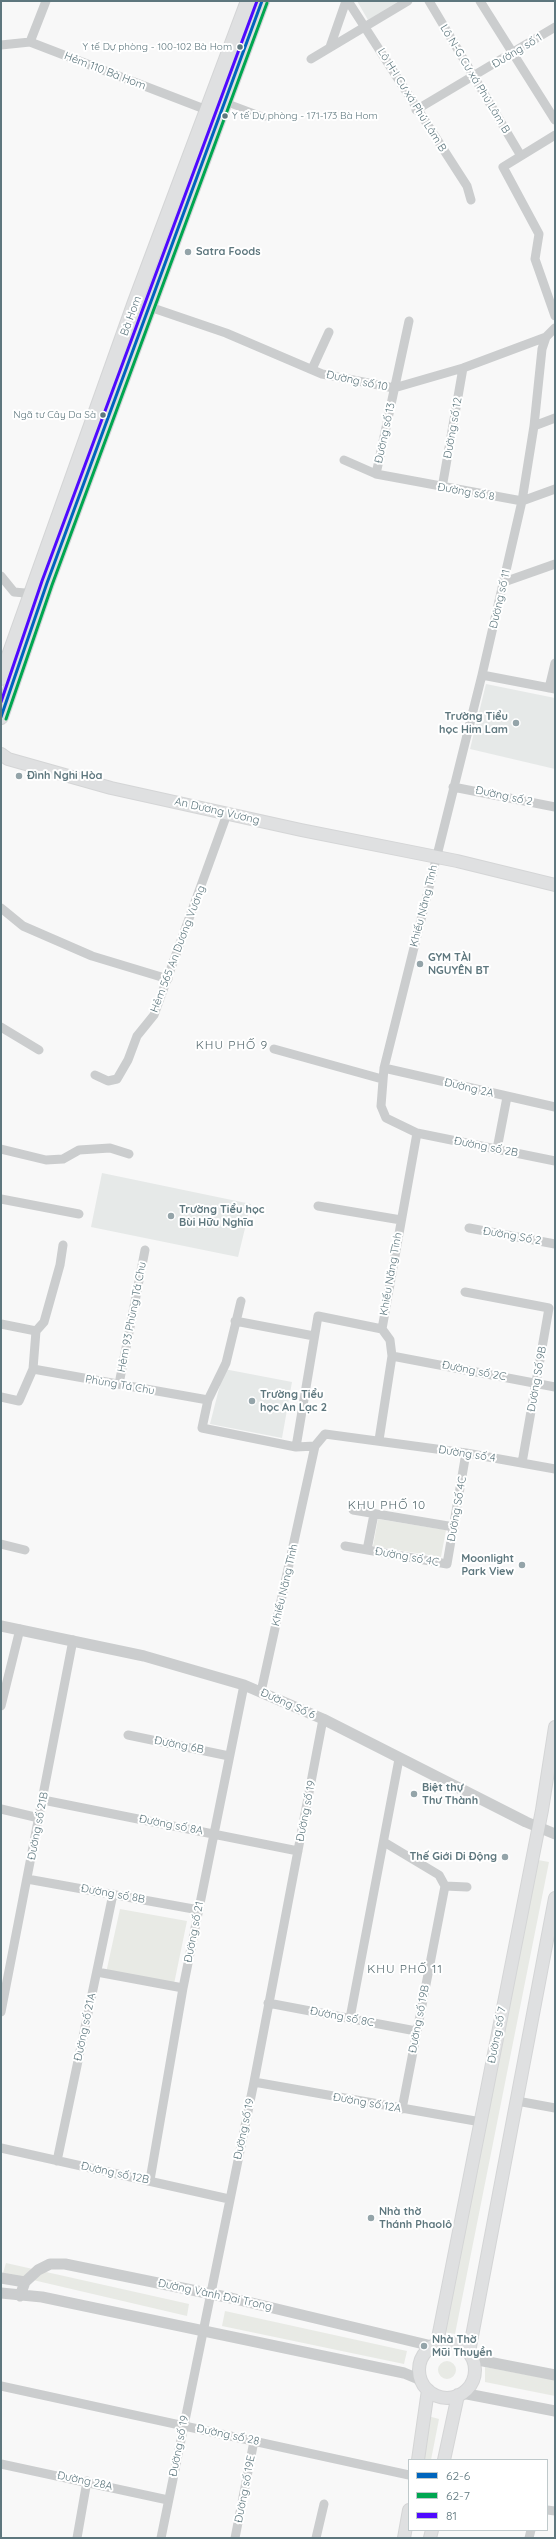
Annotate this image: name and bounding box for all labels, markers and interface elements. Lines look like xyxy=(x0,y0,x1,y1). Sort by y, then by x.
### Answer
street label: Lô N-G Cư xá Phú Lâm B xyxy=(437,22,513,136)
street label: Đường số 1 xyxy=(490,31,544,71)
place label: Y tế Dự phòng - 100-102 Bà Hom xyxy=(83,41,232,53)
marker: Y tế Dự phòng - 100-102 Bà Hom xyxy=(235,42,245,52)
street label: Lô H-I Cư xá Phú Lâm B xyxy=(375,46,449,154)
street label: Hẻm 110 Bà Hom xyxy=(62,49,148,93)
place label: Y tế Dự phòng - 171-173 Bà Hom xyxy=(232,110,378,122)
marker: Y tế Dự phòng - 171-173 Bà Hom xyxy=(220,111,230,121)
place label: Satra Foods xyxy=(196,245,261,259)
marker: Satra Foods xyxy=(183,247,193,257)
street label: Bà Hom xyxy=(118,294,144,338)
street label: Đường số 10 xyxy=(325,368,389,394)
street label: Đường số 12 xyxy=(441,396,465,460)
street label: Đường số 13 xyxy=(372,401,398,465)
place label: Ngã tư Cây Da Sà xyxy=(13,409,96,421)
marker: Ngã tư Cây Da Sà xyxy=(98,410,108,420)
street label: Đường số 8 xyxy=(436,480,496,504)
street label: Đường số 11 xyxy=(487,568,513,630)
place label: Trường Tiểu học Him Lam xyxy=(439,710,508,736)
marker: Trường Tiểu học Him Lam xyxy=(511,718,521,728)
place label: Đình Nghi Hòa xyxy=(27,769,102,783)
marker: Đình Nghi Hòa xyxy=(14,771,24,781)
street label: Đường số 2 xyxy=(474,784,534,808)
street label: An Dương Vương xyxy=(173,795,261,827)
street label: Khiếu Năng Tĩnh xyxy=(407,864,441,948)
street label: Hẻm 565 An Dương Vương xyxy=(148,884,208,1014)
place label: GYM TÀI NGUYÊN BT xyxy=(428,951,489,977)
marker: GYM TÀI NGUYÊN BT xyxy=(415,959,425,969)
district label: KHU PHỐ 9 xyxy=(196,1038,268,1052)
street label: Đường 2A xyxy=(443,1076,495,1100)
street label: Đường số 2B xyxy=(453,1134,519,1160)
place label: Trường Tiểu học Bùi Hữu Nghĩa xyxy=(179,1203,265,1229)
marker: Trường Tiểu học Bùi Hữu Nghĩa xyxy=(166,1211,176,1221)
street label: Đường Số 2 xyxy=(482,1224,542,1248)
street label: Khiếu Năng Tĩnh xyxy=(377,1231,405,1317)
street label: Hẻm 93 Phùng Tá Chu xyxy=(115,1261,149,1373)
street label: Đường Số 9B xyxy=(525,1345,549,1413)
street label: Đường số 2C xyxy=(441,1358,507,1384)
street label: Phùng Tá Chu xyxy=(84,1372,156,1398)
place label: Trường Tiểu học An Lạc 2 xyxy=(260,1388,327,1414)
marker: Trường Tiểu học An Lạc 2 xyxy=(247,1396,257,1406)
street label: Đường số 4 xyxy=(438,1443,496,1465)
street label: Đường Số 4C xyxy=(445,1475,469,1543)
district label: KHU PHỐ 10 xyxy=(348,1498,426,1512)
street label: Khiếu Năng Tĩnh xyxy=(269,1543,301,1627)
street label: Đường số 4C xyxy=(374,1545,440,1569)
place label: Moonlight Park View xyxy=(461,1552,514,1578)
marker: Moonlight Park View xyxy=(517,1560,527,1570)
street label: Đường Số 6 xyxy=(258,1686,318,1722)
street label: Đường 6B xyxy=(153,1734,205,1756)
street label: Đường số 19 xyxy=(294,1779,318,1843)
place label: Biệt thự Thư Thành xyxy=(422,1781,478,1807)
marker: Biệt thự Thư Thành xyxy=(409,1789,419,1799)
street label: Đường số 21B xyxy=(25,1791,51,1861)
street label: Đường số 8A xyxy=(138,1812,204,1838)
place label: Thế Giới Di Động xyxy=(409,1850,497,1864)
marker: Thế Giới Di Động xyxy=(500,1852,510,1862)
street label: Đường số 8B xyxy=(80,1882,146,1906)
street label: Đường số 21 xyxy=(182,1900,206,1964)
district label: KHU PHỐ 11 xyxy=(367,1962,443,1976)
street label: Đường số 19B xyxy=(406,1984,432,2054)
street label: Đường số 21A xyxy=(71,1992,99,2062)
street label: Đường số 8C xyxy=(309,2004,375,2030)
street label: Đường số 7 xyxy=(485,2006,509,2064)
street label: Đường số 12A xyxy=(332,2090,402,2116)
street label: Đường số 19 xyxy=(231,2097,257,2161)
street label: Đường số 12B xyxy=(80,2159,150,2187)
place label: Nhà thờ Thánh Phaolô xyxy=(379,2205,452,2231)
marker: Nhà thờ Thánh Phaolô xyxy=(366,2213,376,2223)
street label: Đường Vành Đai Trong xyxy=(157,2276,273,2314)
place label: Nhà Thờ Mũi Thuyền xyxy=(432,2333,492,2359)
marker: Nhà Thờ Mũi Thuyền xyxy=(419,2341,429,2351)
street label: Đường số 19 xyxy=(167,2414,191,2478)
street label: Đường số 28 xyxy=(195,2422,261,2448)
street label: Đường số 19E xyxy=(232,2454,258,2524)
legend xyxy=(408,2459,548,2531)
text: 62-6 xyxy=(446,2468,470,2483)
street label: Đường 28A xyxy=(56,2469,114,2493)
text: 62-7 xyxy=(446,2488,470,2503)
text: 81 xyxy=(446,2508,457,2523)

